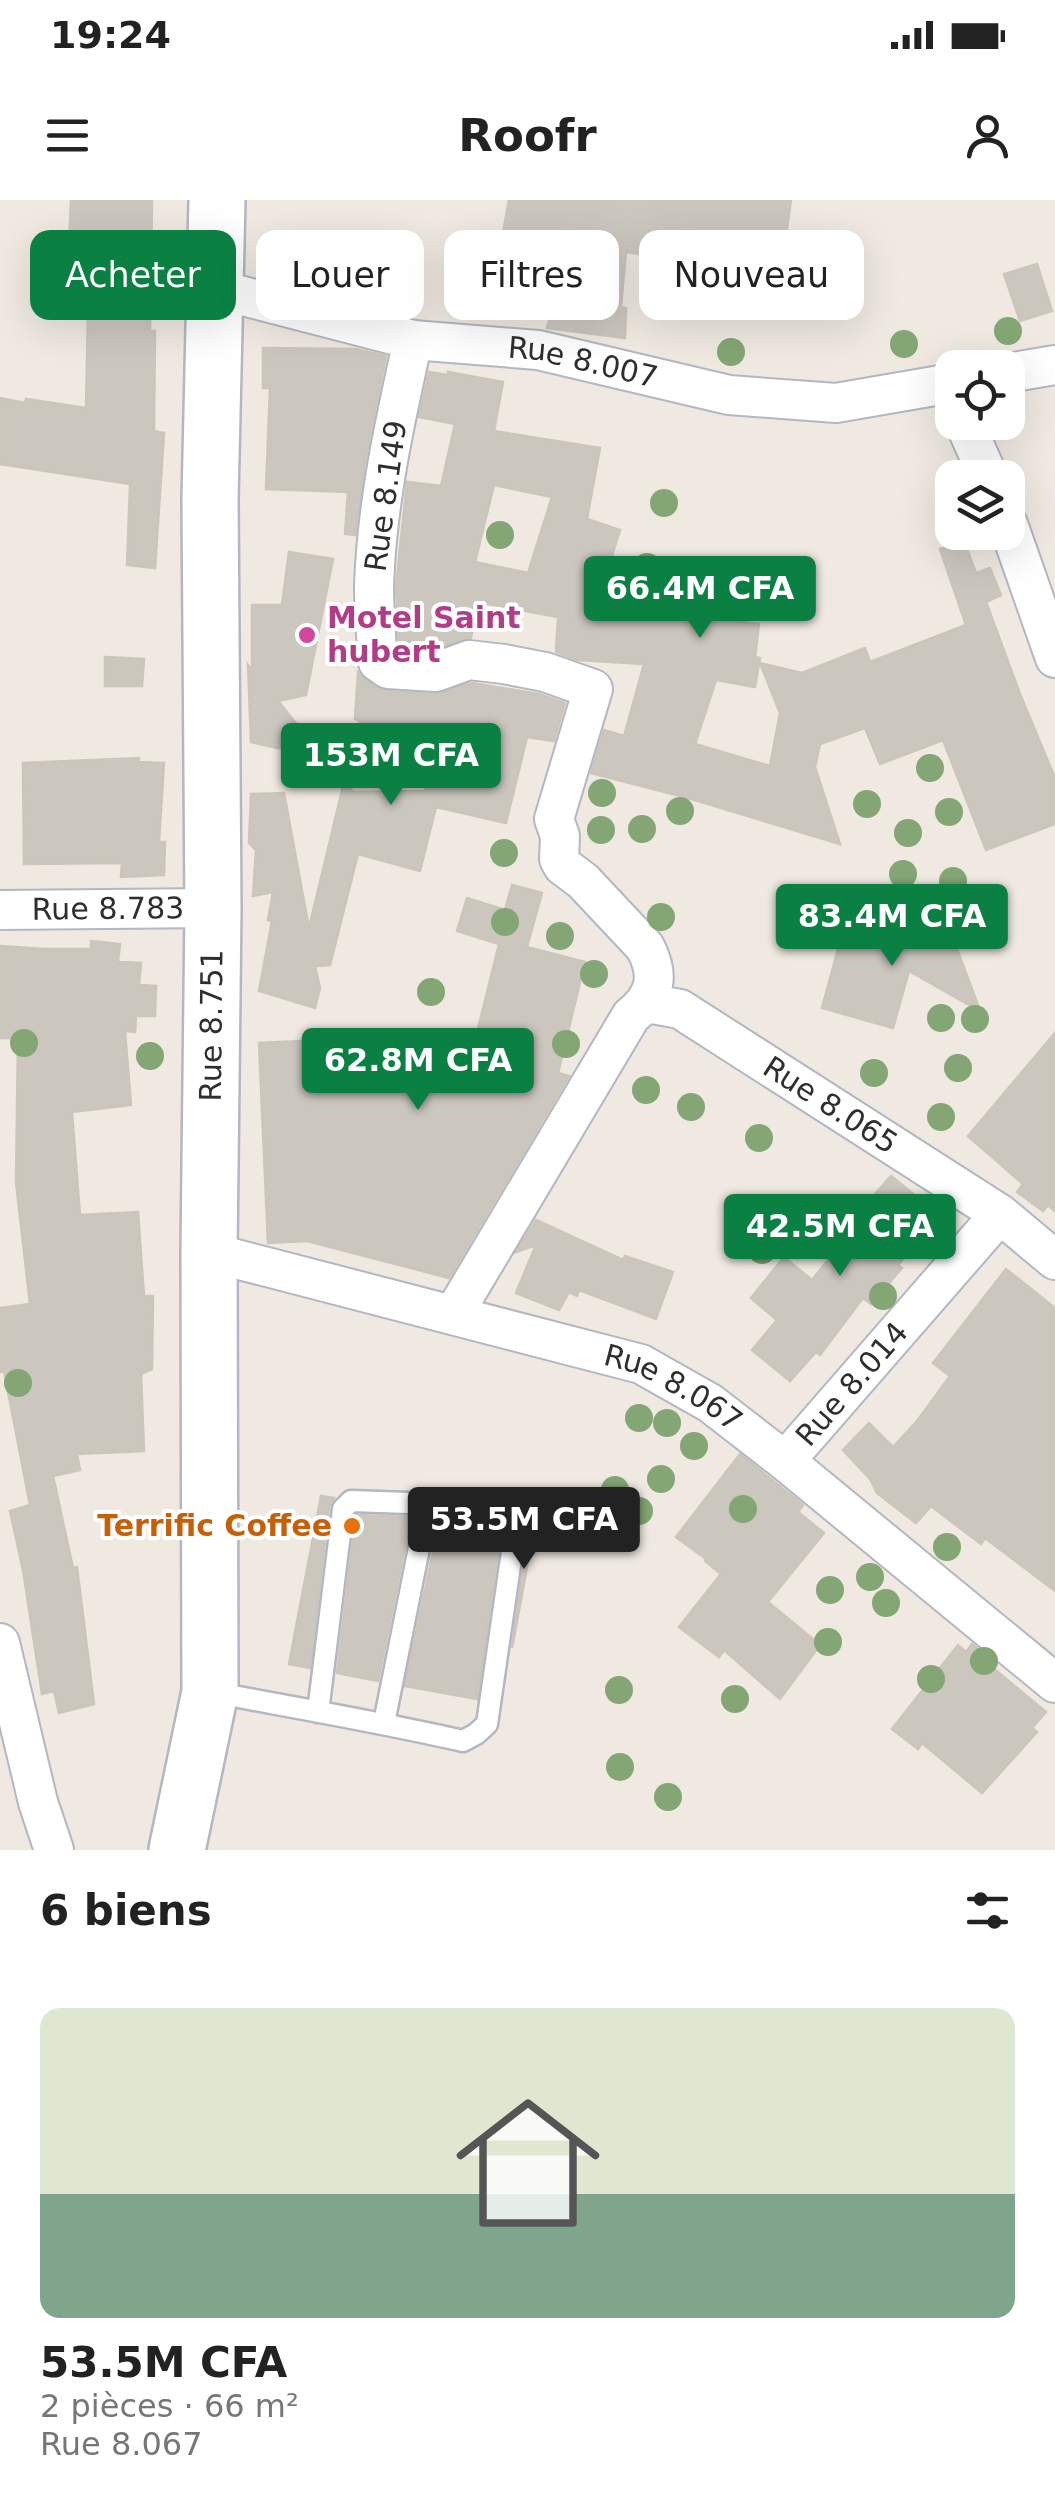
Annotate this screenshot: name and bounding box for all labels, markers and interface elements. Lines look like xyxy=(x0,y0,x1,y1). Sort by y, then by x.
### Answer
text: 19:24 xyxy=(50,13,171,57)
icon: menu xyxy=(40,108,95,163)
icon: person xyxy=(960,108,1015,163)
text: Roofr xyxy=(458,109,597,162)
chip: Acheter xyxy=(30,230,236,320)
chip: Louer xyxy=(256,230,424,320)
chip: Filtres xyxy=(444,230,619,320)
chip: Nouveau xyxy=(639,230,864,320)
street label: Rue 8.007 xyxy=(507,330,661,395)
map controls xyxy=(935,350,1025,550)
button: locate xyxy=(935,350,1025,440)
street label: Rue 8.149 xyxy=(358,418,413,574)
button: layers xyxy=(935,460,1025,550)
pin: 66.4M CFA xyxy=(586,556,814,641)
text: 66.4M CFA xyxy=(606,569,794,607)
place label: Motel Saint hubert xyxy=(327,600,521,669)
marker: Motel Saint hubert xyxy=(296,624,318,646)
pin: 153M CFA xyxy=(288,723,494,808)
text: 153M CFA xyxy=(303,736,479,774)
pin: 83.4M CFA xyxy=(778,884,1006,969)
street label: Rue 8.783 xyxy=(32,890,184,927)
text: 83.4M CFA xyxy=(798,897,986,935)
street label: Rue 8.751 xyxy=(193,949,230,1102)
pin: 62.8M CFA xyxy=(304,1028,532,1113)
text: 62.8M CFA xyxy=(324,1041,512,1079)
street label: Rue 8.065 xyxy=(757,1049,904,1161)
pin: 42.5M CFA xyxy=(726,1194,954,1279)
text: 42.5M CFA xyxy=(746,1207,934,1245)
street label: Rue 8.014 xyxy=(788,1315,915,1453)
street label: Rue 8.067 xyxy=(600,1337,749,1438)
pin: 53.5M CFA xyxy=(410,1487,638,1572)
text: 53.5M CFA xyxy=(430,1500,618,1538)
place label: Terrific Coffee xyxy=(97,1508,332,1543)
marker: Terrific Coffee xyxy=(341,1515,363,1537)
icon: filters xyxy=(960,1883,1015,1938)
text: 6 biens xyxy=(40,1886,212,1935)
icon: home xyxy=(438,2073,618,2253)
text: 53.5M CFA xyxy=(40,2338,287,2387)
text: 2 pièces · 66 m² xyxy=(40,2387,299,2425)
text: Rue 8.067 xyxy=(40,2425,203,2463)

